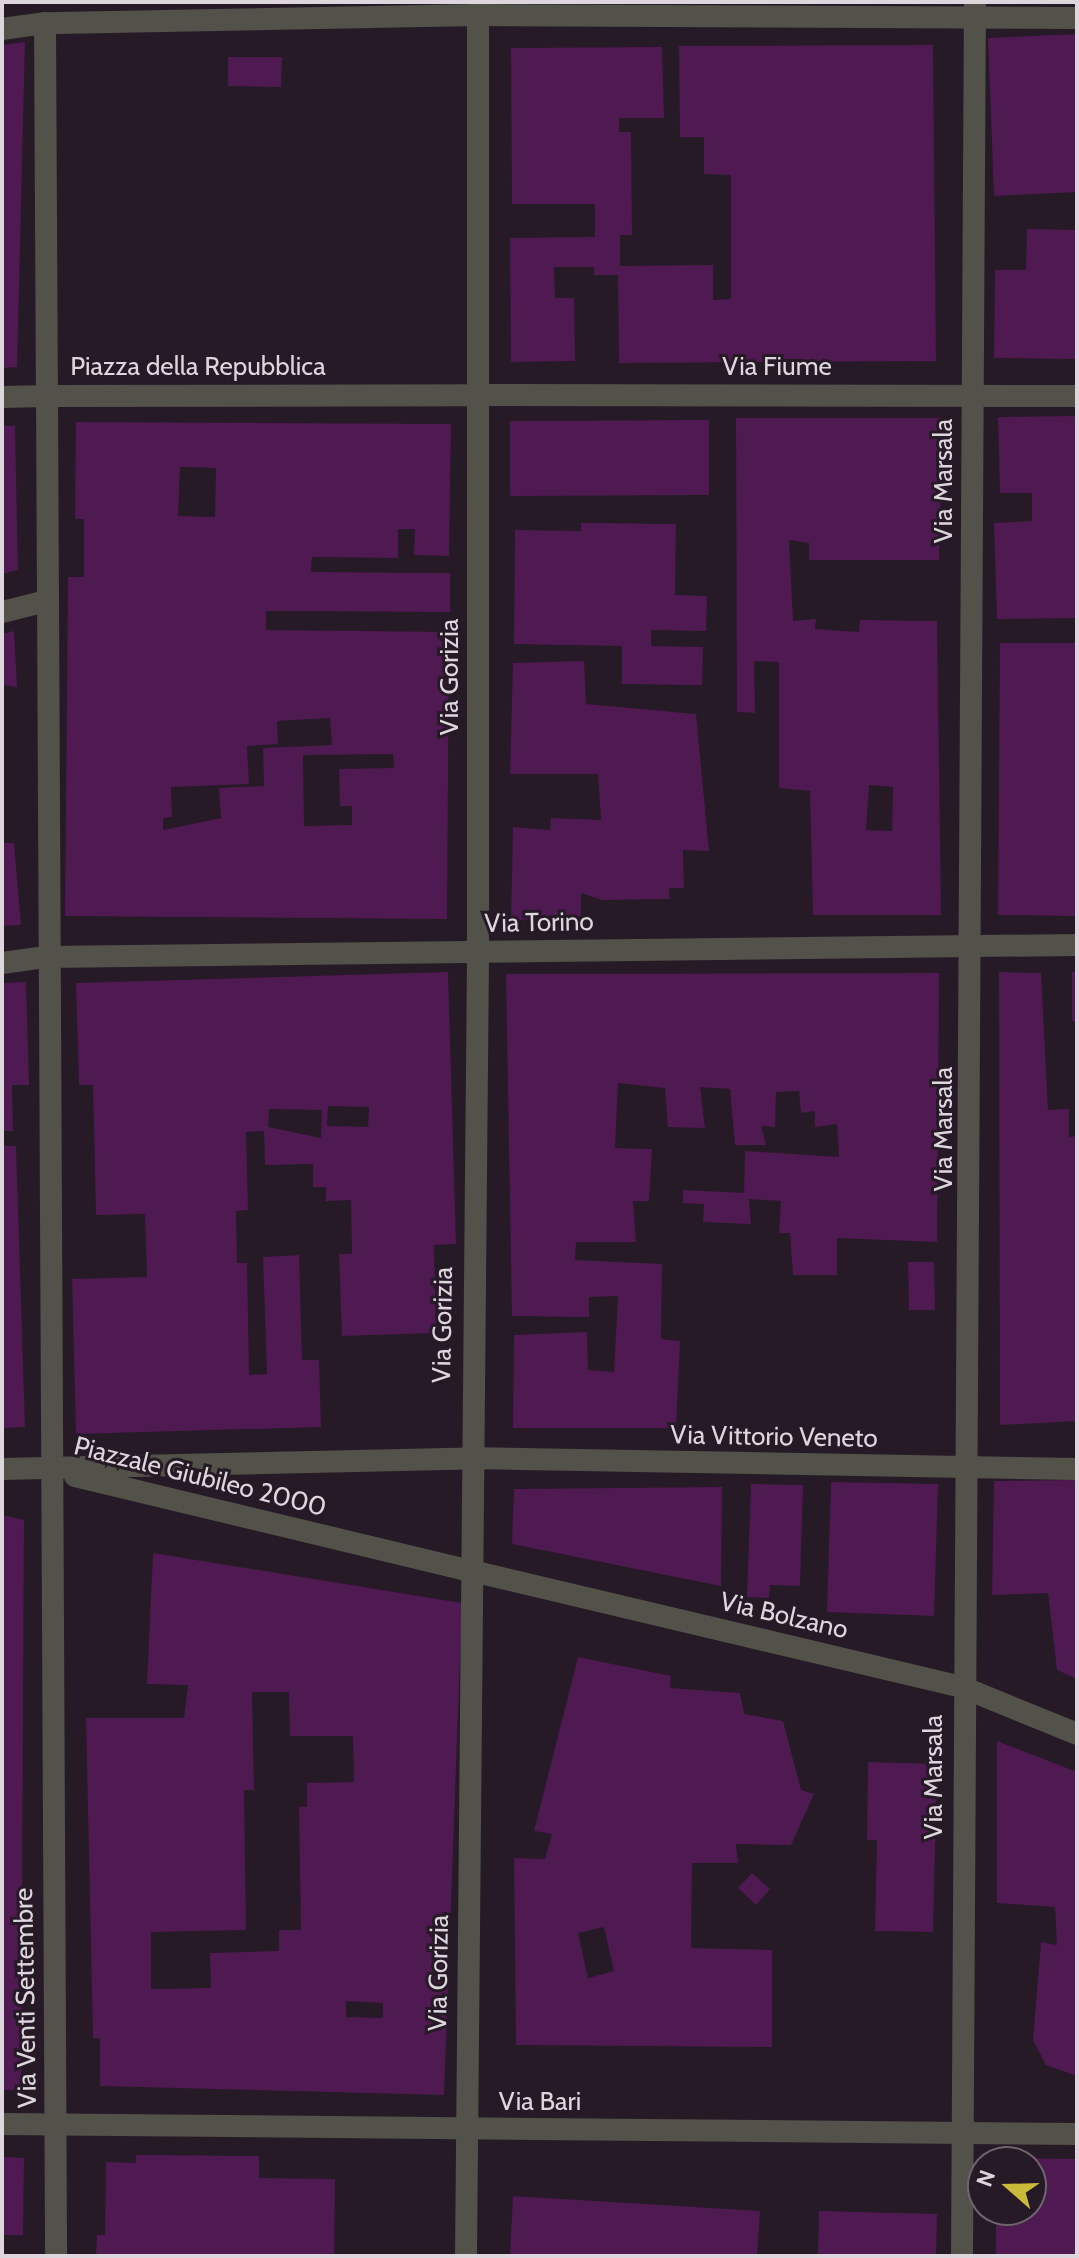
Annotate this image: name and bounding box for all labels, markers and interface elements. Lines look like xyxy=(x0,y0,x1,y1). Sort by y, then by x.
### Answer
street label: Piazza della Repubblica xyxy=(70,351,326,383)
street label: Via Fiume xyxy=(722,351,832,383)
street label: Via Marsala xyxy=(928,419,960,543)
street label: Via Gorizia xyxy=(434,619,466,735)
street label: Via Torino xyxy=(484,906,594,940)
street label: Via Marsala xyxy=(928,1067,960,1191)
street label: Via Gorizia xyxy=(426,1267,460,1383)
street label: Via Vittorio Veneto xyxy=(670,1420,878,1454)
street label: Piazzale Giubileo 2000 xyxy=(71,1431,329,1523)
street label: Via Bolzano xyxy=(717,1586,851,1646)
street label: Via Marsala xyxy=(918,1715,950,1839)
street label: Via Venti Settembre xyxy=(8,1887,44,2109)
street label: Via Gorizia xyxy=(422,1915,456,2031)
street label: Via Bari xyxy=(499,2086,581,2118)
north arrow xyxy=(967,2146,1047,2226)
text: N xyxy=(971,2166,1001,2190)

